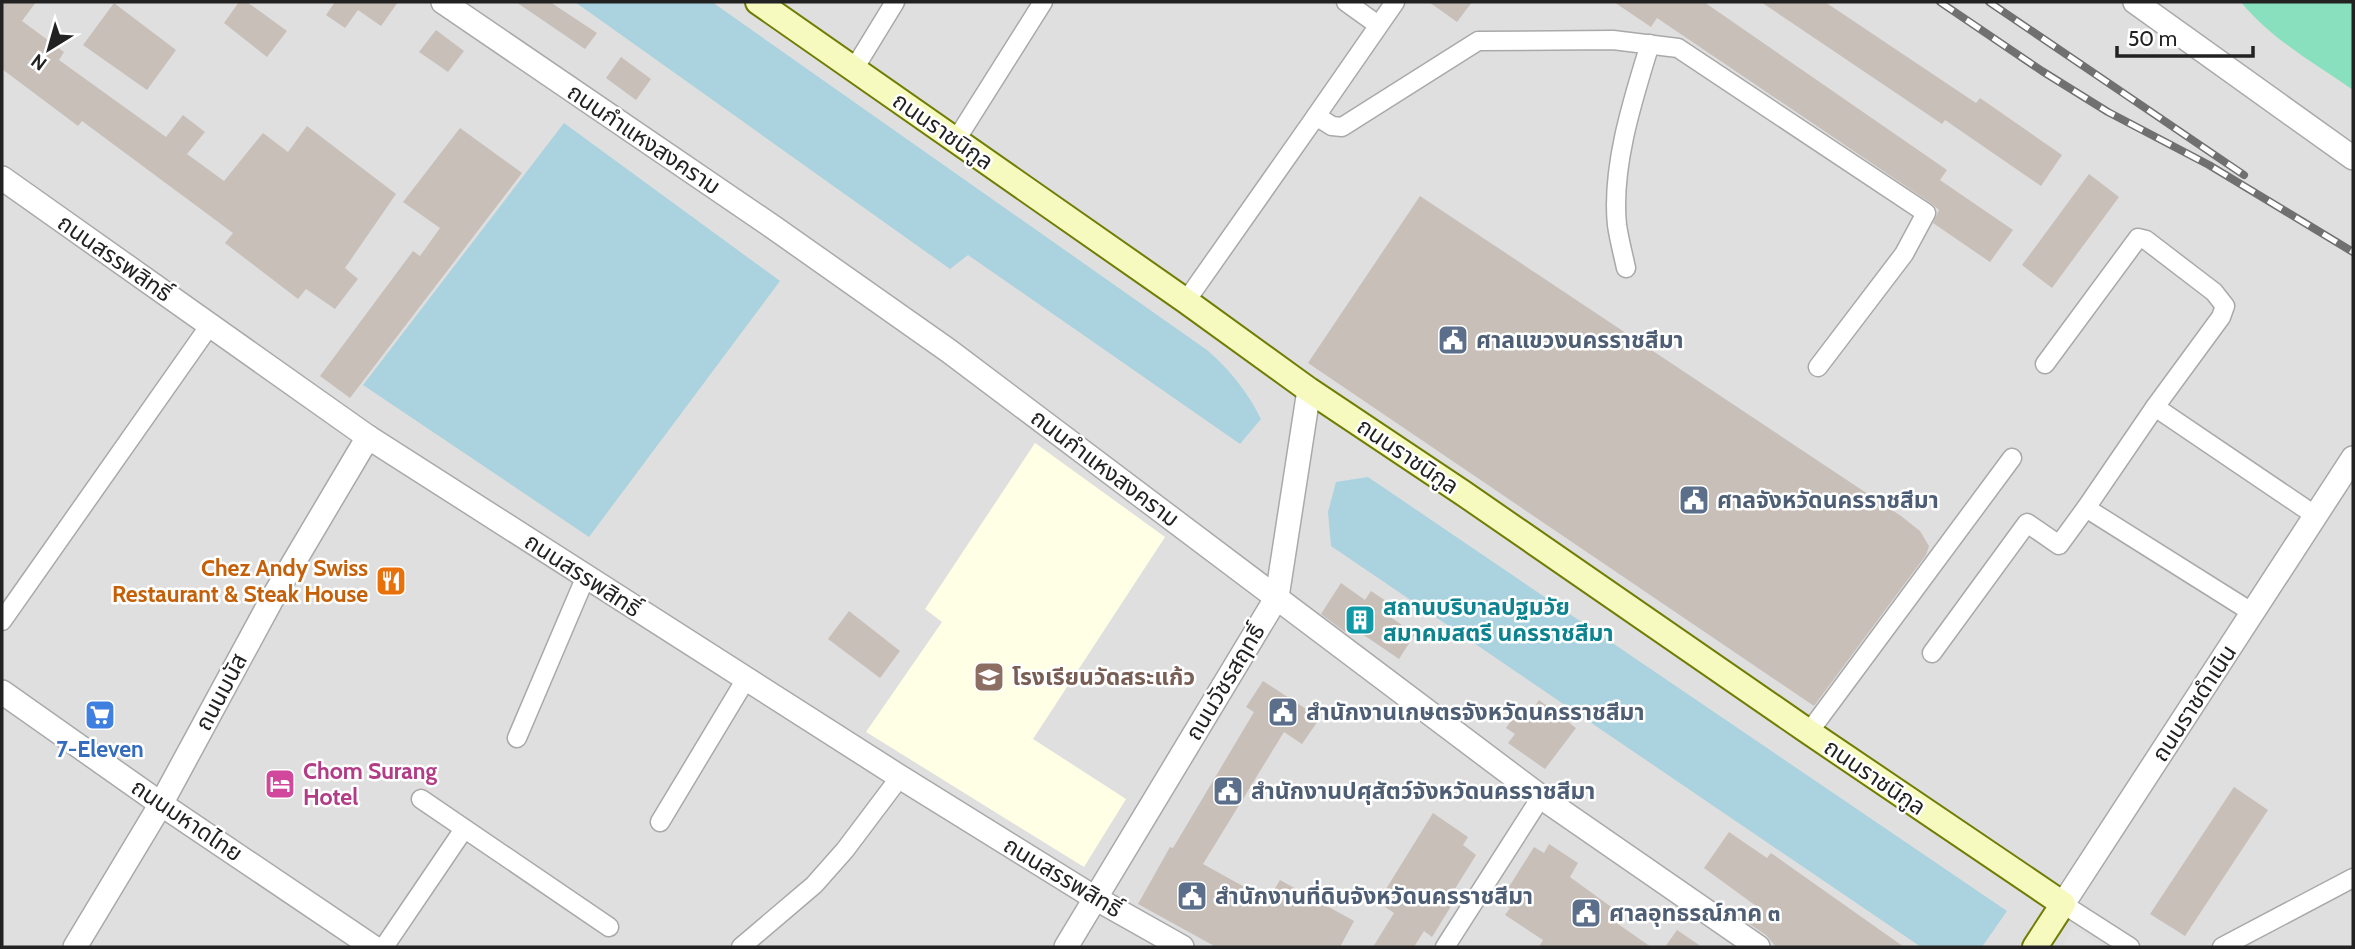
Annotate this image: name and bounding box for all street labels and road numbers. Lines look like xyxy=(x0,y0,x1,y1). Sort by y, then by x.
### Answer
street label: ถนนกำแหงสงคราม xyxy=(562,78,726,200)
street label: ถนนราชนิกูล xyxy=(887,86,999,177)
street label: ถนนสรรพสิทธิ์ xyxy=(52,208,178,308)
street label: ถนนกำแหงสงคราม xyxy=(1025,403,1185,533)
street label: ถนนราชนิกูล xyxy=(1351,412,1464,501)
street label: ถนนสรรพสิทธิ์ xyxy=(519,527,647,623)
street label: ถนนวัชรสฤทธิ์ xyxy=(1179,618,1271,745)
street label: ถนนราชดำเนิน xyxy=(2146,639,2242,767)
street label: ถนนมนัส xyxy=(189,649,253,735)
street label: ถนนราชนิกูล xyxy=(1818,733,1931,822)
street label: ถนนมหาดไทย xyxy=(126,773,248,867)
street label: ถนนสรรพสิทธิ์ xyxy=(999,831,1128,924)

